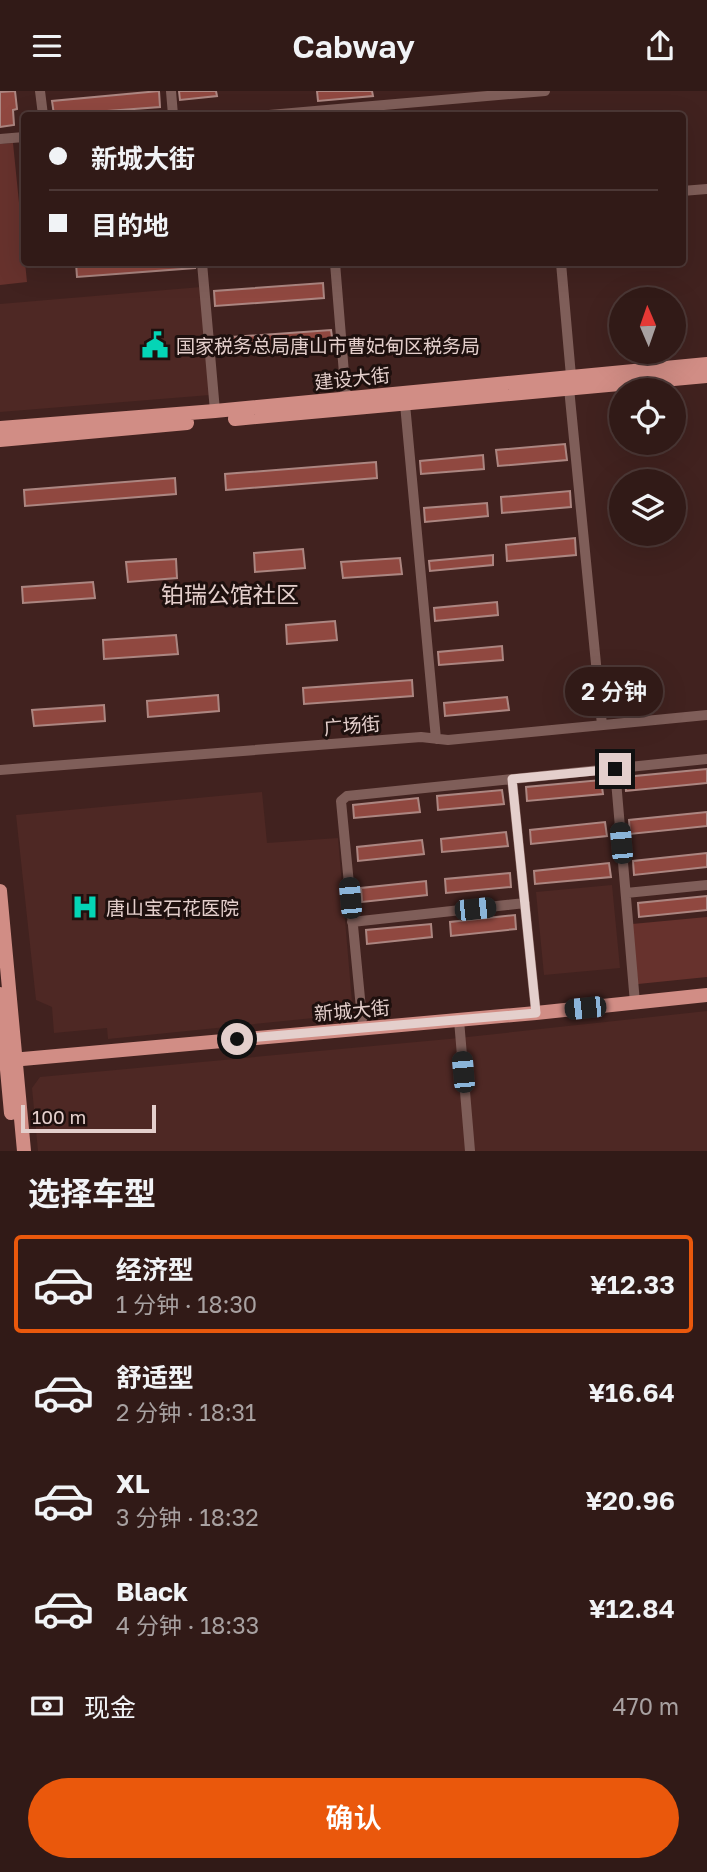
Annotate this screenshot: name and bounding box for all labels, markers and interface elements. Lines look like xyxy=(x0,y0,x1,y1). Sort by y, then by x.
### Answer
icon: menu xyxy=(28,27,66,65)
text: Cabway xyxy=(292,27,415,65)
icon: share xyxy=(641,27,679,65)
text: 新城大街 xyxy=(91,143,195,174)
text: 目的地 xyxy=(91,210,169,241)
north arrow xyxy=(609,287,686,364)
map controls xyxy=(609,287,686,546)
public building icon: 国家税务总局唐山市曹妃甸区税务局 xyxy=(140,330,170,360)
place label: 国家税务总局唐山市曹妃甸区税务局 xyxy=(176,334,480,357)
street label: 建设大街 xyxy=(313,363,391,393)
button: locate xyxy=(609,378,686,455)
button: layers xyxy=(609,469,686,546)
district label: 铂瑞公馆社区 xyxy=(161,580,299,608)
callout: 2 分钟 xyxy=(566,667,664,717)
text: 2 分钟 xyxy=(581,677,647,705)
street label: 广场街 xyxy=(323,711,381,739)
route end xyxy=(599,753,631,785)
car xyxy=(609,821,634,865)
car xyxy=(338,876,363,920)
hospital icon: 唐山宝石花医院 xyxy=(70,892,100,922)
place label: 唐山宝石花医院 xyxy=(106,896,239,919)
car xyxy=(454,896,497,922)
street label: 新城大街 xyxy=(313,995,391,1025)
car xyxy=(564,995,607,1021)
route start xyxy=(221,1023,253,1055)
car xyxy=(451,1050,476,1094)
scale bar xyxy=(21,1102,156,1134)
text: 100 m xyxy=(32,1105,86,1128)
text: 选择车型 xyxy=(28,1174,156,1212)
icon: car xyxy=(32,1253,95,1316)
text: 经济型 xyxy=(116,1254,194,1285)
text: ¥12.33 xyxy=(590,1269,675,1300)
text: 1 分钟 · 18:30 xyxy=(116,1290,257,1318)
icon: car xyxy=(32,1361,95,1424)
text: 舒适型 xyxy=(116,1362,194,1393)
text: ¥16.64 xyxy=(588,1377,675,1408)
text: 2 分钟 · 18:31 xyxy=(116,1398,256,1426)
text: XL xyxy=(116,1468,150,1499)
icon: car xyxy=(32,1469,95,1532)
text: ¥20.96 xyxy=(585,1485,675,1516)
text: 3 分钟 · 18:32 xyxy=(116,1503,259,1531)
text: Black xyxy=(116,1576,188,1607)
icon: car xyxy=(32,1577,95,1640)
text: ¥12.84 xyxy=(589,1593,675,1624)
text: 4 分钟 · 18:33 xyxy=(116,1611,259,1639)
icon: cash xyxy=(28,1687,66,1725)
text: 现金 xyxy=(84,1692,136,1723)
text: 470 m xyxy=(612,1692,679,1720)
button: 确认 xyxy=(28,1778,679,1858)

